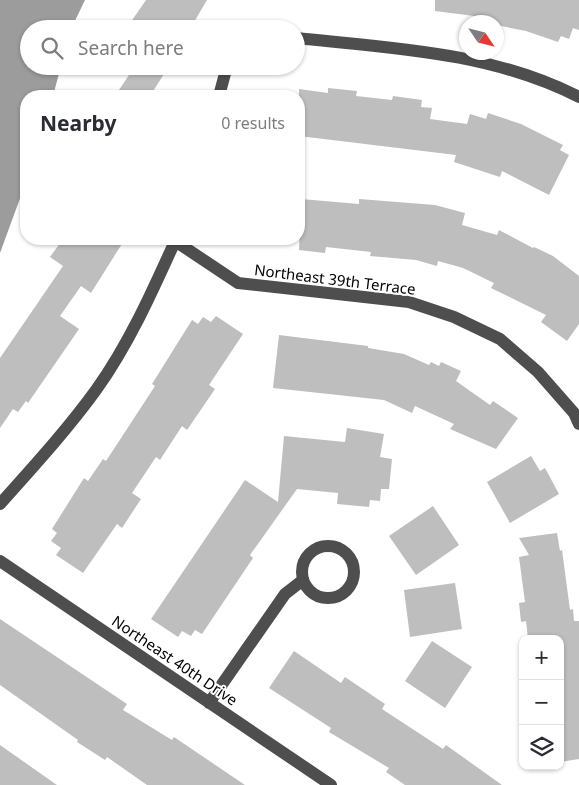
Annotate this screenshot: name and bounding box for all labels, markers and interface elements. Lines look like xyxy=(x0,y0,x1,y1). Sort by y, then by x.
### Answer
north arrow xyxy=(459,15,504,60)
search box xyxy=(20,20,305,75)
icon: search xyxy=(38,34,66,62)
text: Search here xyxy=(78,35,184,61)
text: Nearby xyxy=(40,109,116,137)
text: 0 results xyxy=(221,112,285,134)
street label: Northeast 39th Terrace xyxy=(253,259,417,299)
street label: Northeast 40th Drive xyxy=(108,610,242,710)
map controls xyxy=(519,635,564,770)
button: + xyxy=(519,635,564,680)
button: − xyxy=(519,680,564,725)
button: layers xyxy=(519,725,564,770)

